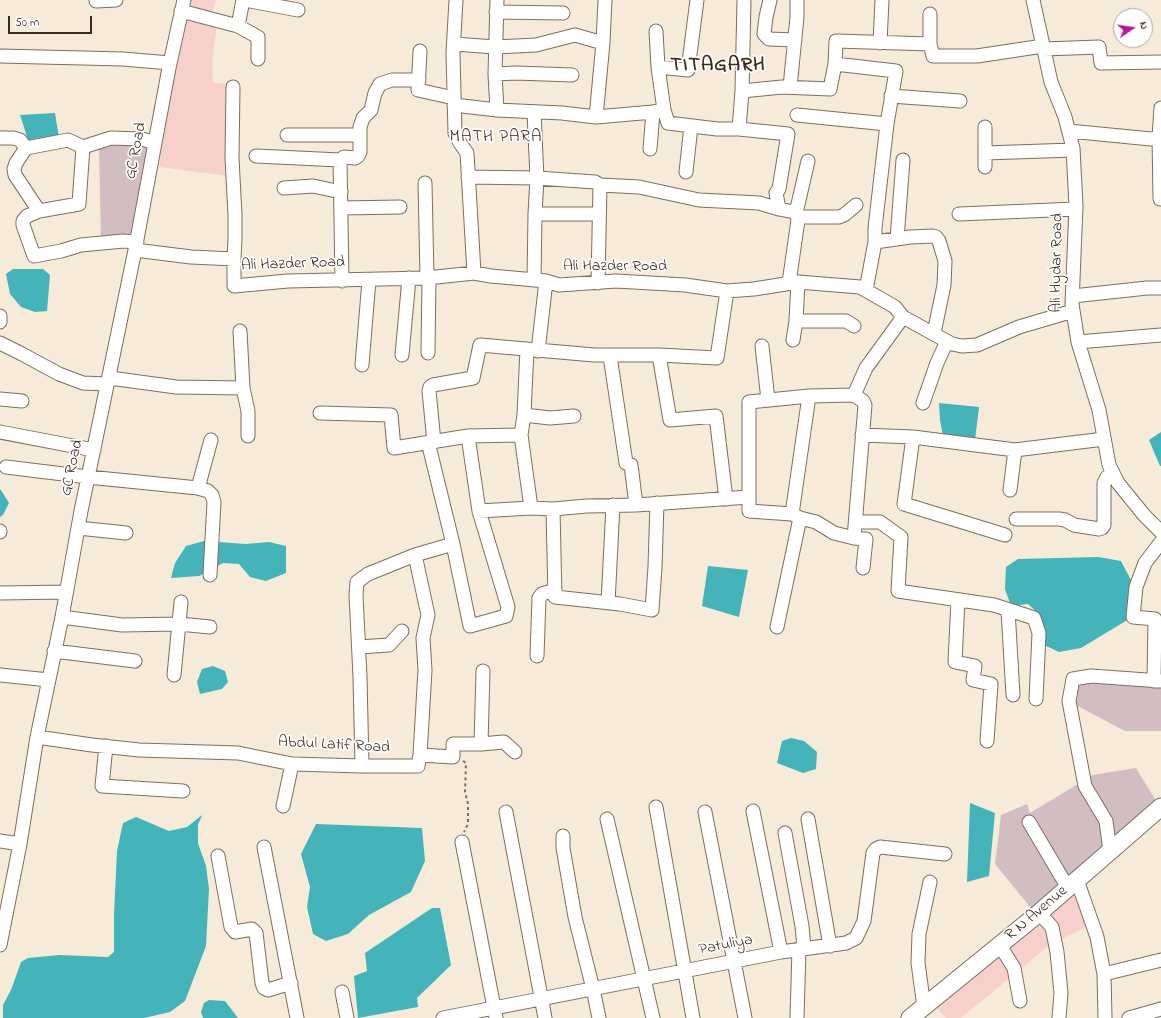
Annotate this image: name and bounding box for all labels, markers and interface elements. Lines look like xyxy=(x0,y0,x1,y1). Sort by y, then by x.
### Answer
scale bar xyxy=(10,8,94,34)
north arrow xyxy=(1113,8,1153,48)
text: 50 m xyxy=(15,14,39,32)
text: N xyxy=(1135,20,1152,31)
district label: TITAGARH xyxy=(670,55,766,79)
street label: GC Road xyxy=(122,121,152,181)
district label: MATH PARA xyxy=(450,128,542,148)
street label: Ali Hydar Road xyxy=(1048,213,1068,313)
street label: Ali Hazder Road xyxy=(241,254,345,276)
street label: Ali Hazder Road xyxy=(563,257,667,277)
street label: GC Road xyxy=(58,438,88,498)
street label: Abdul Latif Road xyxy=(278,733,390,759)
street label: R N Avenue xyxy=(1002,882,1072,946)
street label: Patuliya xyxy=(697,931,755,961)

